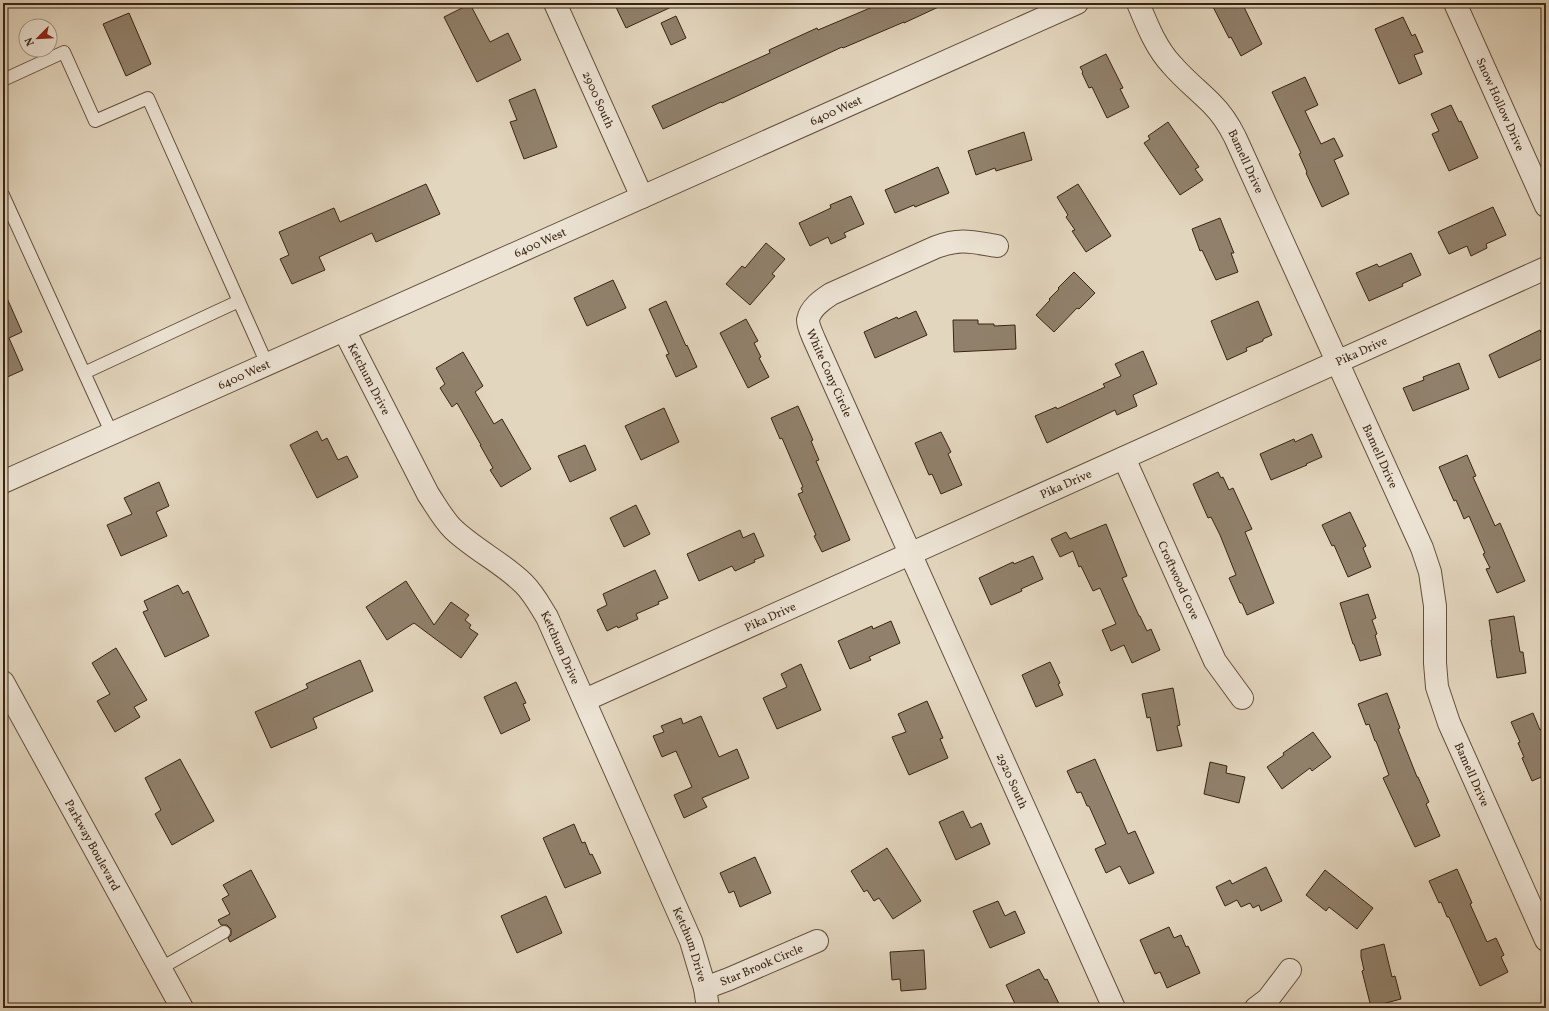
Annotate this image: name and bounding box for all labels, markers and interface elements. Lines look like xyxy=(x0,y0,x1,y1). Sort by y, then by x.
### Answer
north arrow xyxy=(18,18,58,58)
text: N xyxy=(22,35,39,48)
street label: Snow Hollow Drive xyxy=(1472,55,1528,154)
street label: 2900 South xyxy=(578,69,617,131)
street label: 6400 West xyxy=(808,93,865,130)
street label: Bamell Drive xyxy=(1223,127,1267,197)
street label: 6400 West xyxy=(512,225,569,262)
street label: White Cony Circle xyxy=(802,327,855,420)
street label: Pika Drive xyxy=(1333,333,1390,371)
street label: Ketchum Drive xyxy=(343,341,393,418)
street label: 6400 West xyxy=(216,357,273,394)
street label: Bamell Drive xyxy=(1358,422,1401,491)
street label: Pika Drive xyxy=(1038,466,1095,503)
street label: Croftwood Cove xyxy=(1153,539,1203,623)
street label: Pika Drive xyxy=(742,599,799,636)
street label: Ketchum Drive xyxy=(536,608,583,688)
street label: Bamell Drive xyxy=(1450,740,1493,810)
street label: 2920 South xyxy=(992,751,1031,812)
street label: Parkway Boulevard xyxy=(60,797,123,894)
street label: Ketchum Drive xyxy=(668,905,710,984)
street label: Star Brook Circle xyxy=(718,941,806,991)

